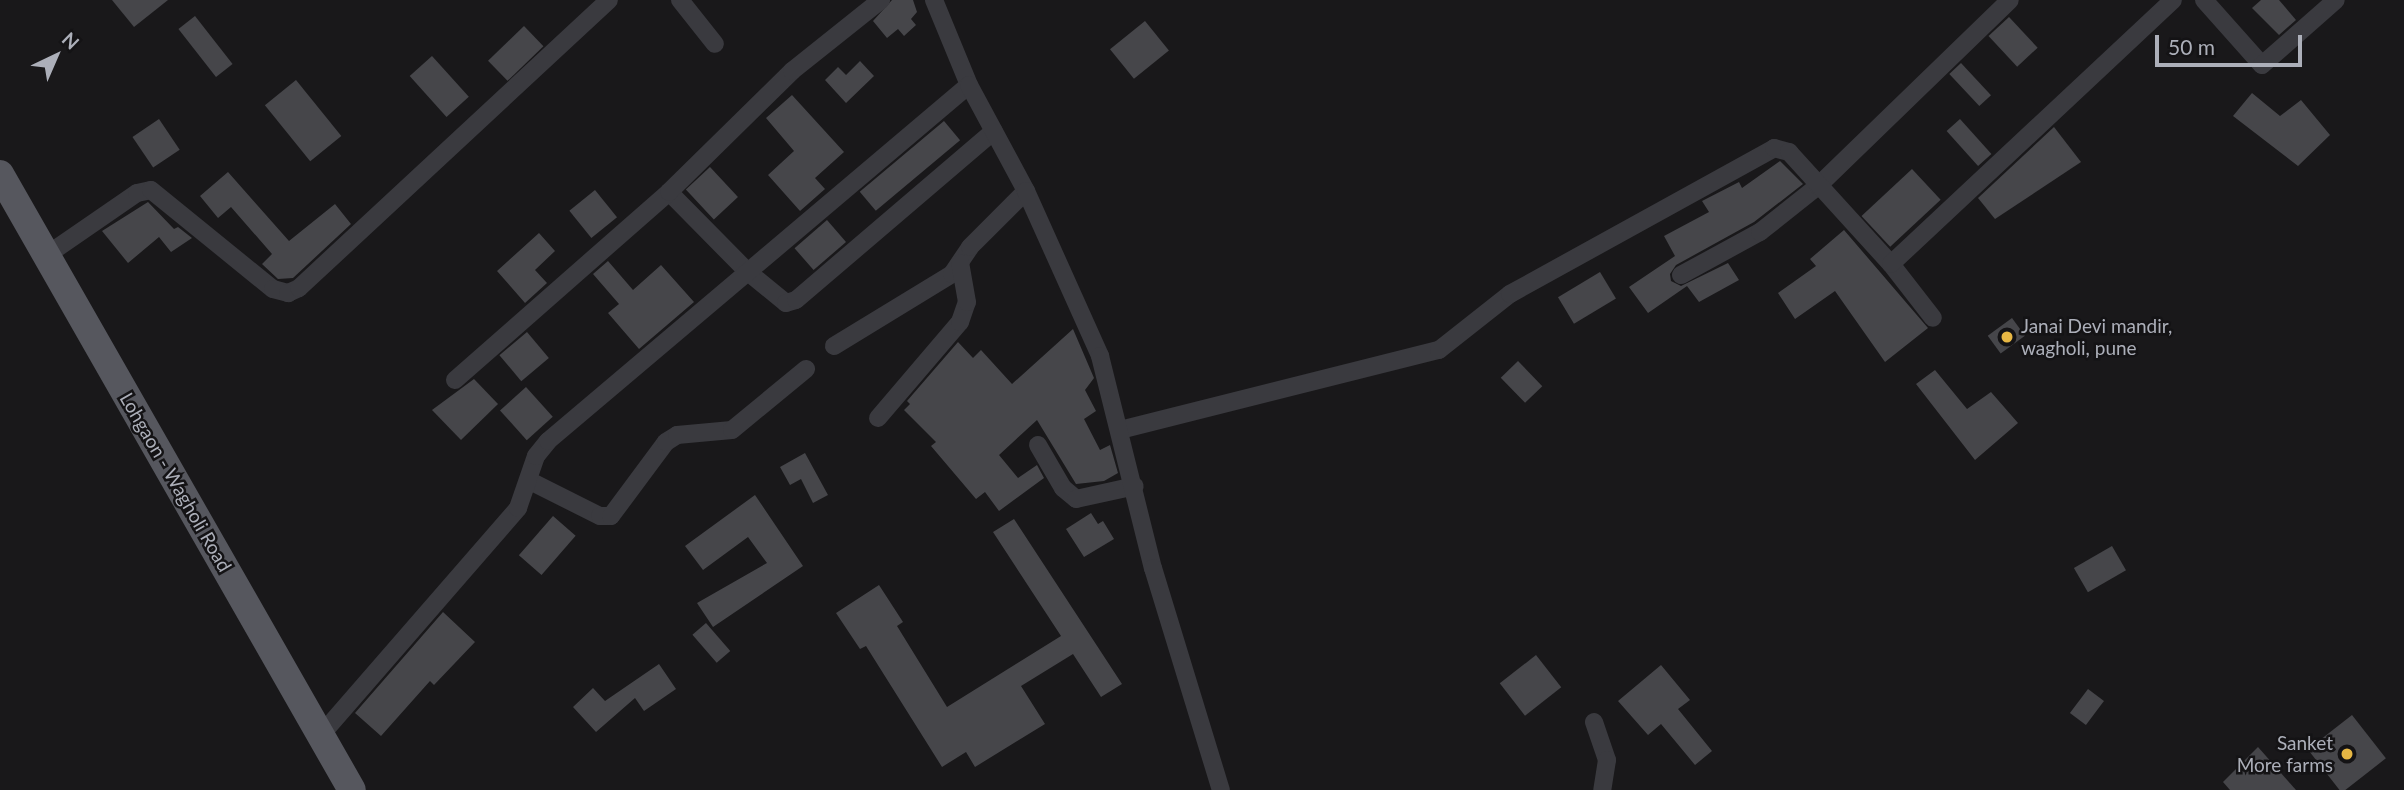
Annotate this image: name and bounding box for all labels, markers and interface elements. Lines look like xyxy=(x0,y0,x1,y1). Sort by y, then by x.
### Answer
north arrow xyxy=(21,21,91,91)
scale bar xyxy=(2159,21,2306,65)
text: N xyxy=(58,27,84,54)
text: 50 m xyxy=(2168,34,2215,59)
place label: Janai Devi mandir, wagholi, pune xyxy=(2021,315,2172,359)
marker: Janai Devi mandir, wagholi, pune xyxy=(1999,329,2015,345)
street label: Lohgaon - Wagholi Road xyxy=(115,388,237,576)
place label: Sanket More farms xyxy=(2237,732,2333,776)
marker: Sanket More farms xyxy=(2339,746,2355,762)

